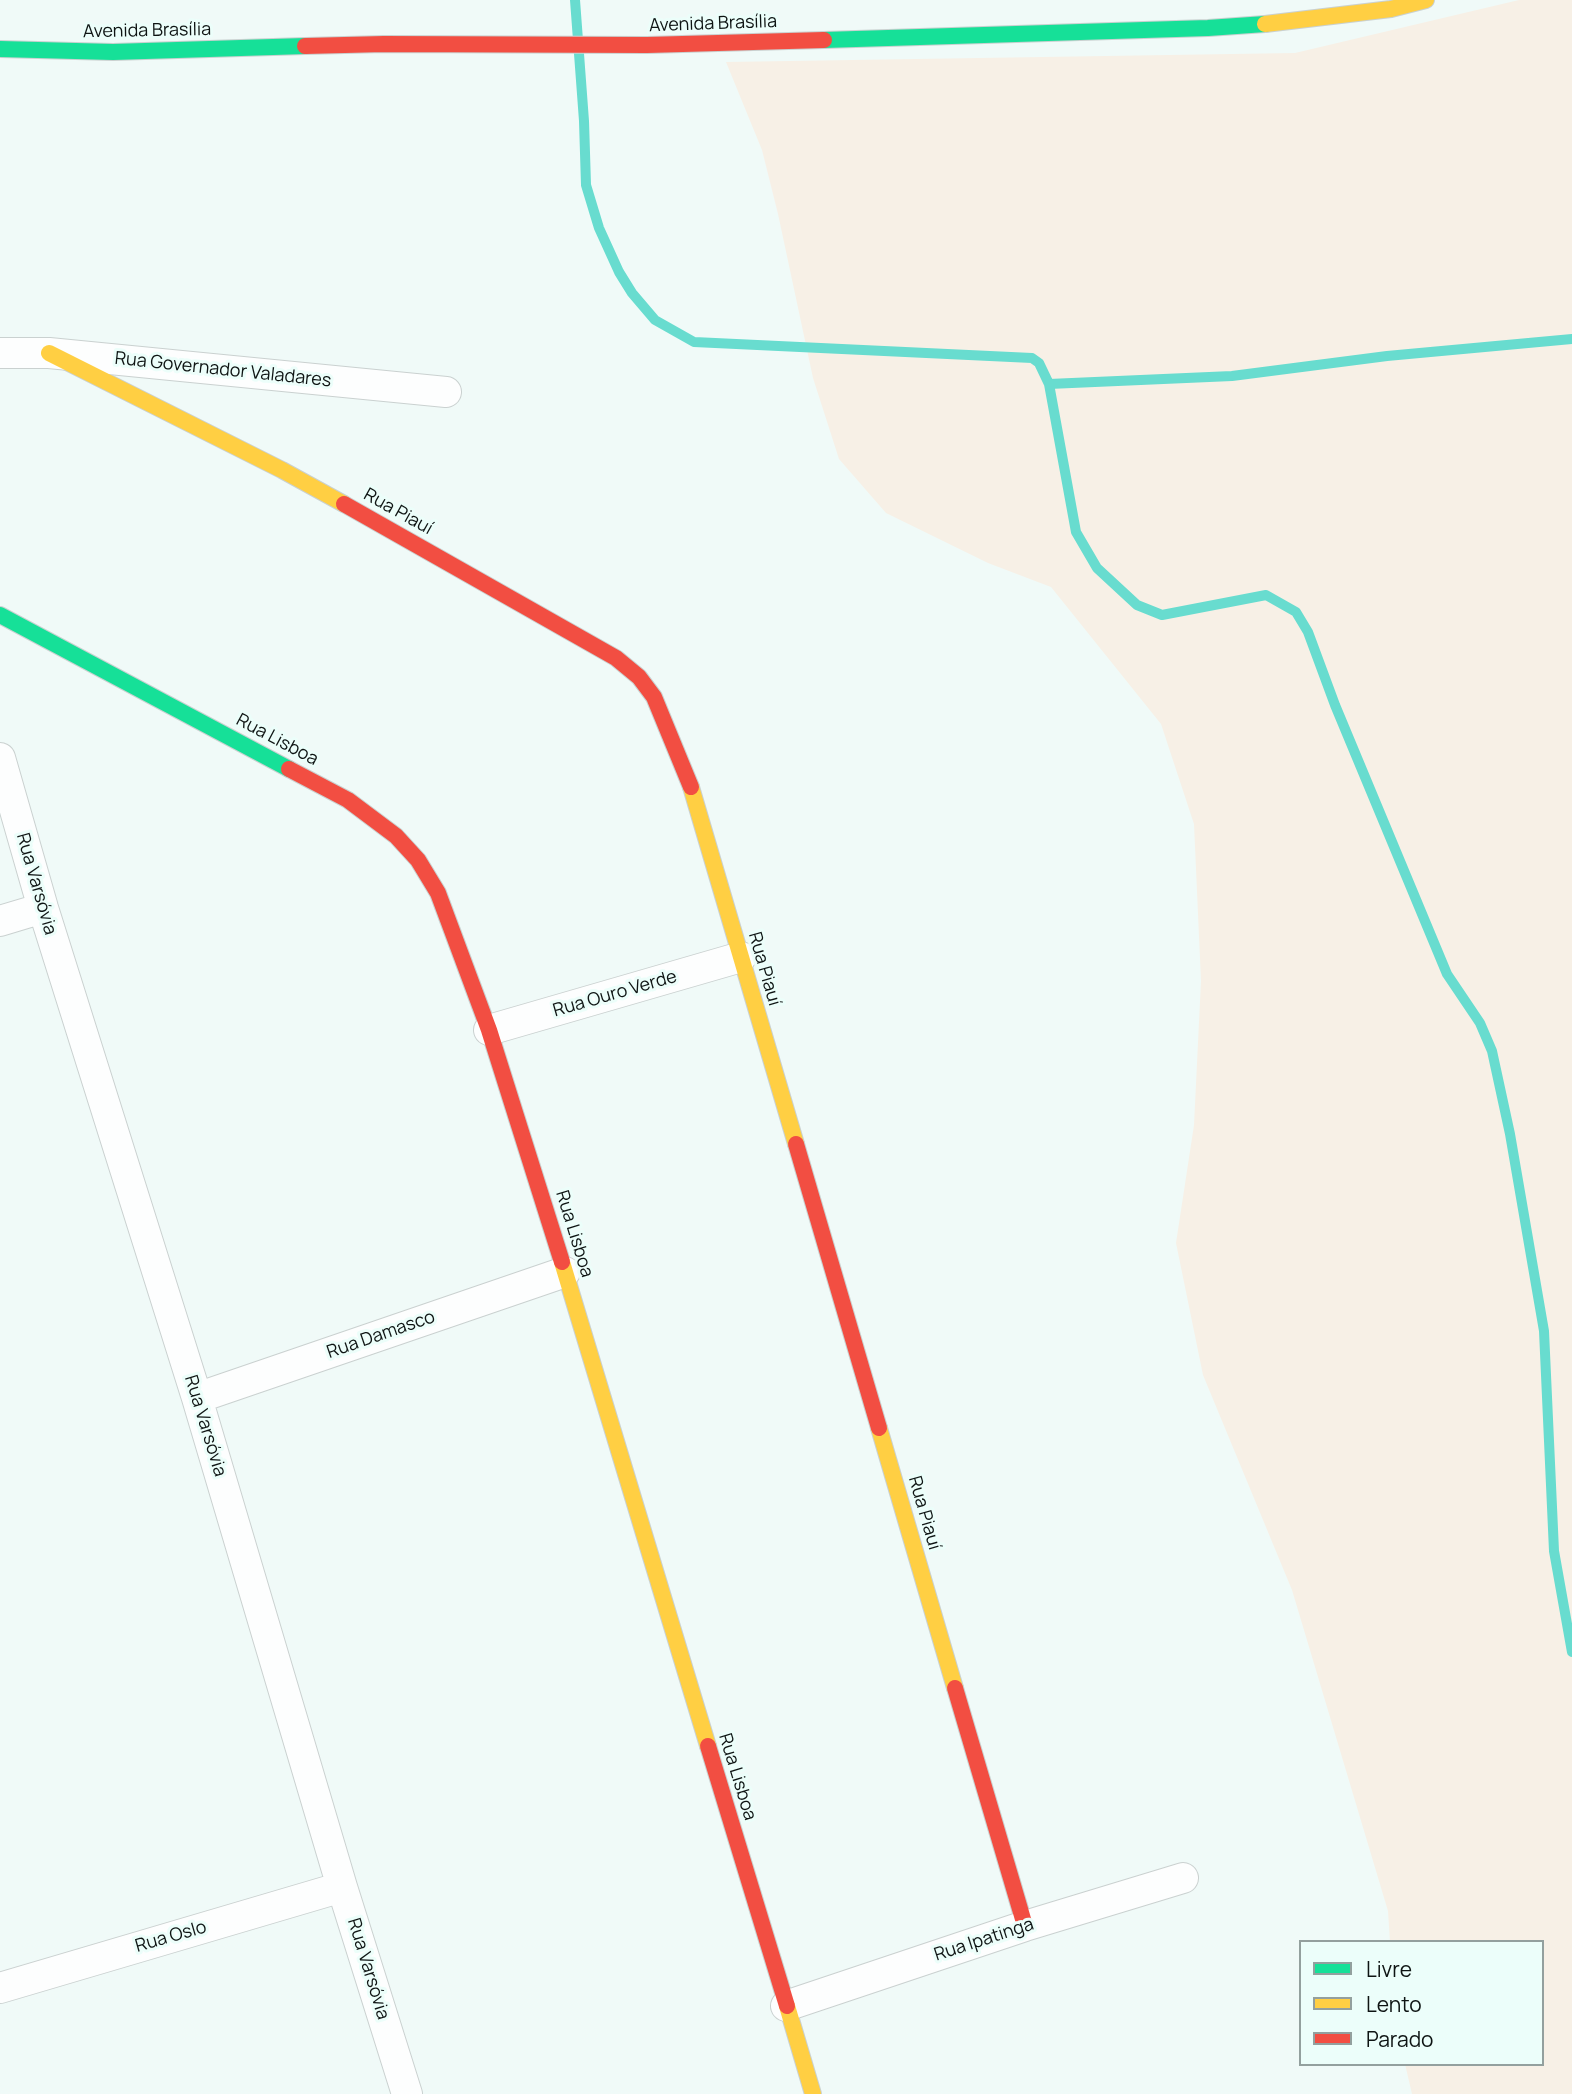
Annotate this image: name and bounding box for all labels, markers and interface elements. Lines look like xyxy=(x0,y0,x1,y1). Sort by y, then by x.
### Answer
street label: Avenida Brasília xyxy=(649,11,777,37)
street label: Avenida Brasília xyxy=(83,19,211,43)
street label: Rua Governador Valadares xyxy=(114,348,332,392)
street label: Rua Piauí xyxy=(360,484,436,540)
street label: Rua Lisboa xyxy=(232,709,322,771)
street label: Rua Varsóvia xyxy=(11,831,61,937)
street label: Rua Piauí xyxy=(743,930,785,1008)
street label: Rua Ouro Verde xyxy=(551,966,679,1022)
street label: Rua Lisboa xyxy=(551,1188,597,1280)
street label: Rua Damasco xyxy=(324,1306,438,1364)
street label: Rua Varsóvia xyxy=(179,1373,231,1479)
street label: Rua Piauí xyxy=(903,1474,945,1552)
street label: Rua Lisboa xyxy=(714,1731,760,1823)
street label: Rua Ipatinga xyxy=(932,1914,1036,1966)
street label: Rua Varsóvia xyxy=(342,1916,394,2022)
street label: Rua Oslo xyxy=(133,1917,209,1957)
legend xyxy=(1299,1940,1544,2066)
text: Livre xyxy=(1366,1955,1412,1983)
text: Lento xyxy=(1366,1990,1422,2018)
text: Parado xyxy=(1366,2025,1434,2053)

